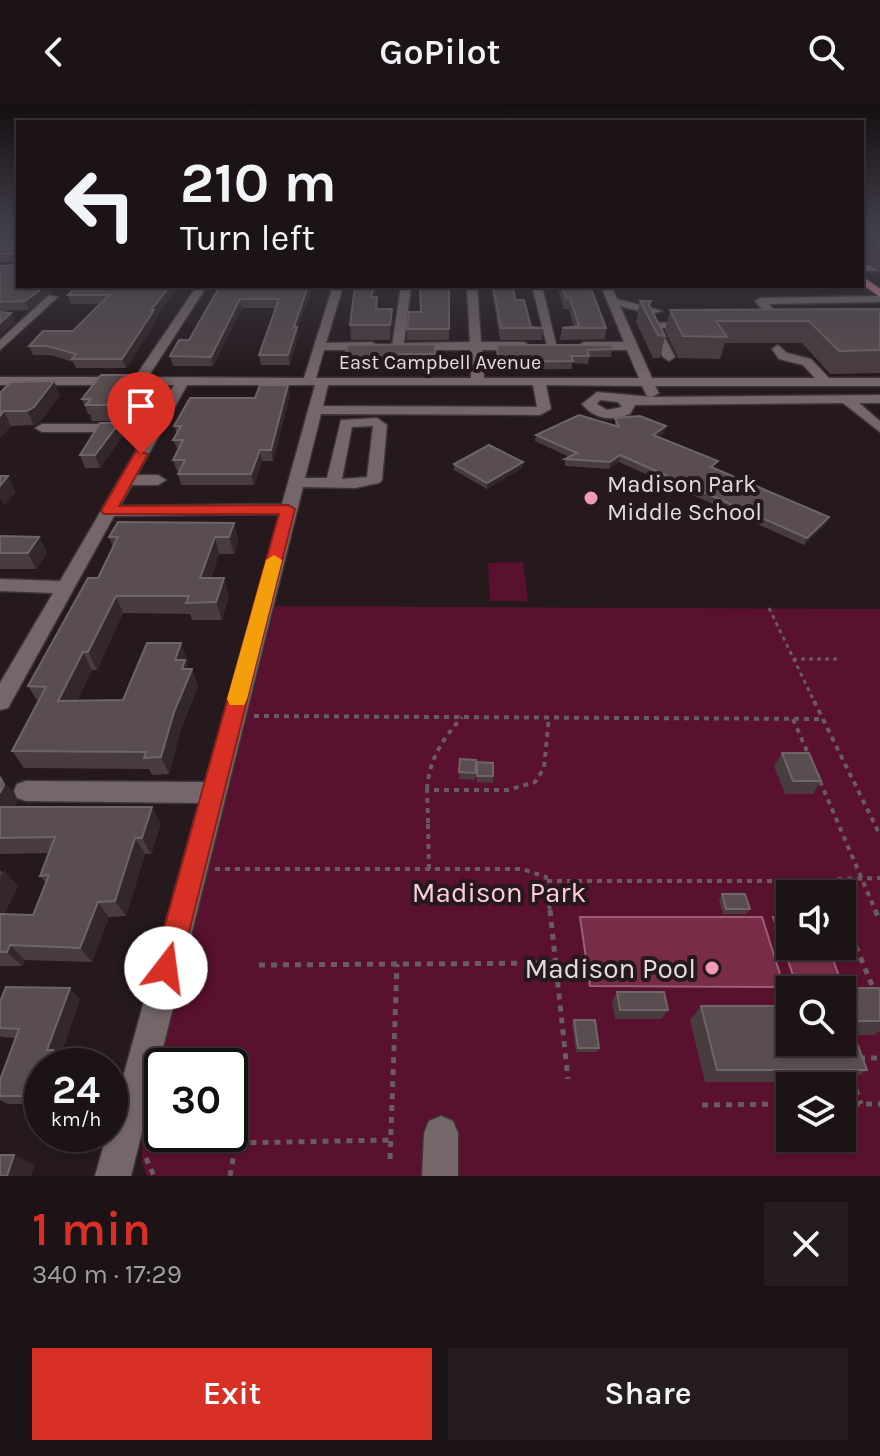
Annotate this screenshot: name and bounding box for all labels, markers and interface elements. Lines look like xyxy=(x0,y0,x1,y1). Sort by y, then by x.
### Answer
icon: back xyxy=(32,30,76,74)
icon: search xyxy=(804,30,848,74)
text: GoPilot xyxy=(379,31,501,73)
text: 210 m xyxy=(180,150,337,215)
icon: left xyxy=(48,152,152,256)
text: Turn left xyxy=(180,217,315,259)
street label: East Campbell Avenue xyxy=(339,351,541,374)
pin xyxy=(107,372,175,454)
icon: arrive xyxy=(119,384,163,428)
place label: Madison Park Middle School xyxy=(607,470,762,526)
marker: Madison Park Middle School xyxy=(582,489,600,507)
park label: Madison Park xyxy=(412,876,586,909)
map controls xyxy=(776,880,856,1152)
button: sound xyxy=(776,880,856,960)
position arrow xyxy=(124,926,208,1010)
place label: Madison Pool xyxy=(524,952,696,985)
marker: Madison Pool xyxy=(703,959,721,977)
button: search xyxy=(776,976,856,1056)
speed limit sign: 30 xyxy=(144,1048,248,1152)
text: 24 xyxy=(52,1066,100,1113)
button: layers xyxy=(776,1072,856,1152)
text: km/h xyxy=(51,1108,101,1131)
text: 1 min xyxy=(32,1201,151,1257)
button: close xyxy=(764,1202,848,1286)
text: 340 m · 17:29 xyxy=(32,1259,182,1290)
button: Exit xyxy=(32,1348,432,1440)
button: Share xyxy=(448,1348,848,1440)

